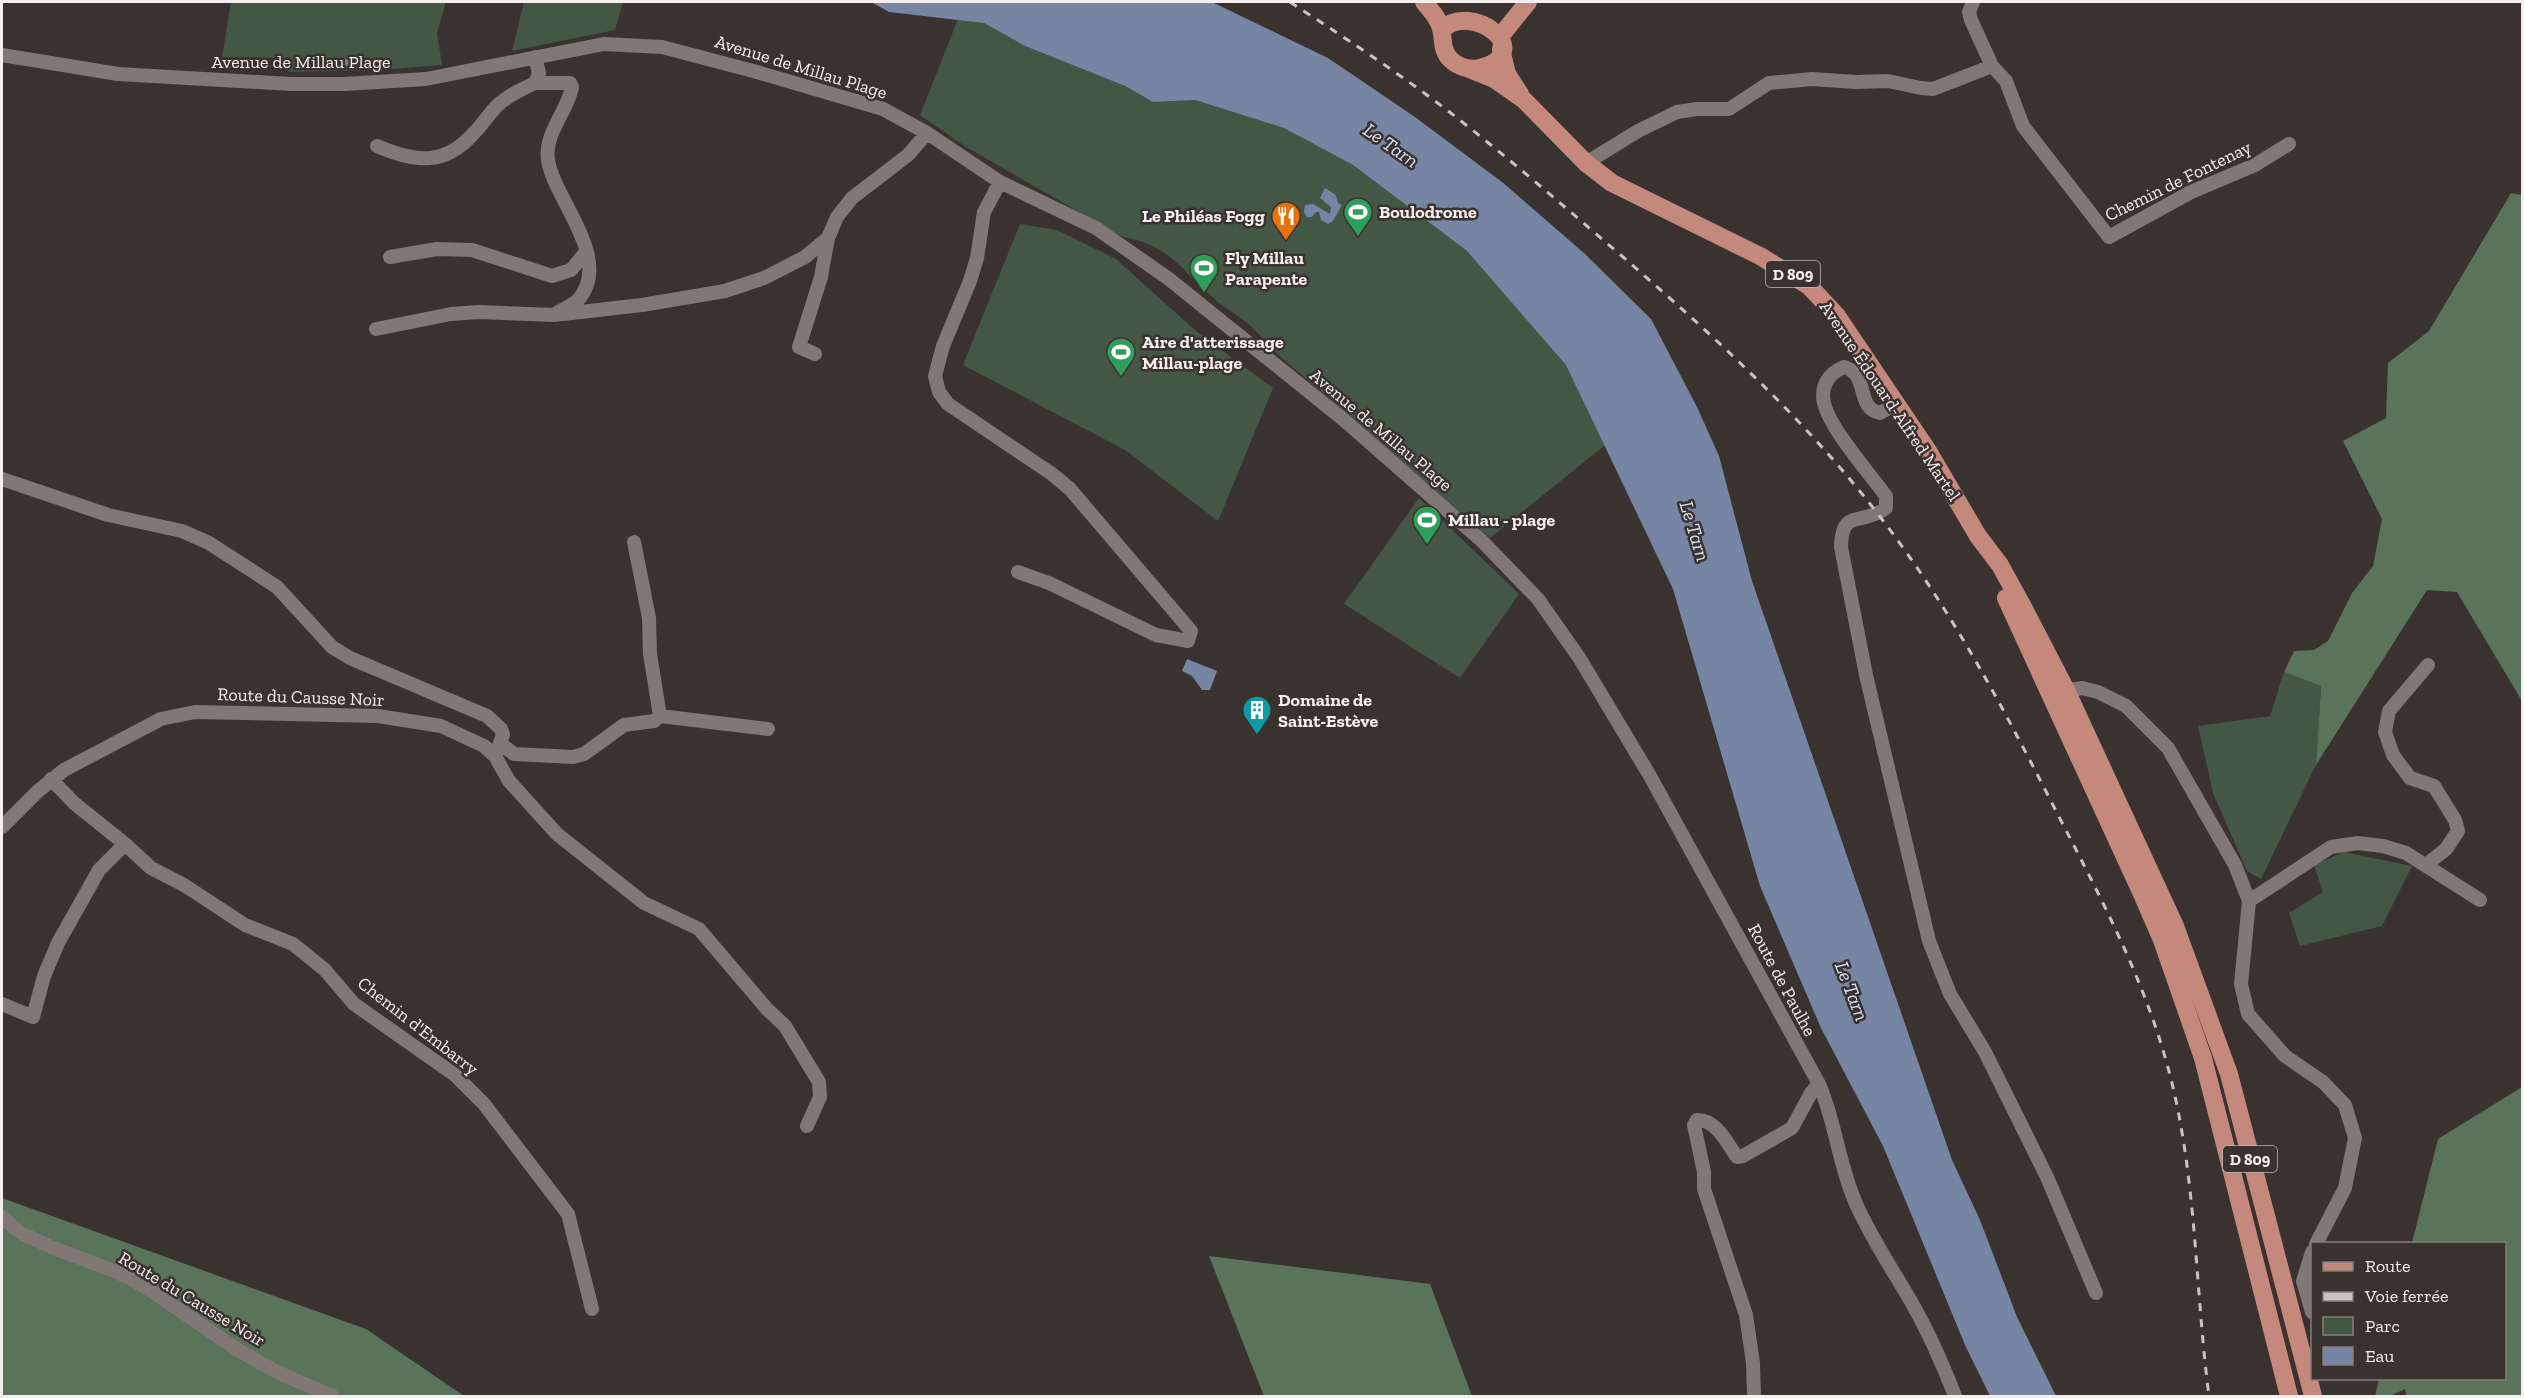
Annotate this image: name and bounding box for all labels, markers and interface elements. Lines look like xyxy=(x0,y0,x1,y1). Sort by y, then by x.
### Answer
street label: Avenue de Millau Plage xyxy=(712,30,890,104)
street label: Avenue de Millau Plage xyxy=(211,51,391,73)
water label: Le Tarn xyxy=(1359,117,1423,173)
street label: Chemin de Fontenay xyxy=(2101,136,2255,226)
sports icon: Boulodrome xyxy=(1342,196,1374,238)
restaurant icon: Le Philéas Fogg xyxy=(1270,200,1302,242)
place label: Boulodrome xyxy=(1379,201,1477,223)
place label: Le Philéas Fogg xyxy=(1142,205,1265,227)
place label: Fly Millau Parapente xyxy=(1225,247,1308,290)
sports icon: Fly Millau Parapente xyxy=(1188,252,1220,294)
road number: D 809 xyxy=(1766,261,1820,287)
street label: Avenue Édouard-Alfred Martel xyxy=(1815,297,1965,505)
place label: Aire d'atterissage Millau-plage xyxy=(1142,331,1284,374)
sports icon: Aire d'atterissage Millau-plage xyxy=(1105,336,1137,378)
street label: Avenue de Millau Plage xyxy=(1305,364,1457,496)
water label: Le Tarn xyxy=(1675,498,1715,564)
sports icon: Millau - plage xyxy=(1411,504,1443,546)
place label: Millau - plage xyxy=(1448,509,1556,531)
street label: Route du Causse Noir xyxy=(217,683,385,711)
place label: Domaine de Saint-Estève xyxy=(1278,689,1379,732)
building icon: Domaine de Saint-Estève xyxy=(1241,694,1273,736)
street label: Route de Paulhe xyxy=(1743,920,1821,1040)
water label: Le Tarn xyxy=(1830,958,1874,1024)
street label: Chemin d'Embarry xyxy=(353,972,483,1080)
road number: D 809 xyxy=(2223,1146,2277,1172)
legend xyxy=(2311,1242,2506,1380)
street label: Route du Causse Noir xyxy=(115,1247,269,1351)
text: Route xyxy=(2365,1255,2410,1277)
text: Voie ferrée xyxy=(2364,1285,2448,1307)
text: Parc xyxy=(2365,1315,2400,1337)
text: Eau xyxy=(2365,1345,2394,1367)

